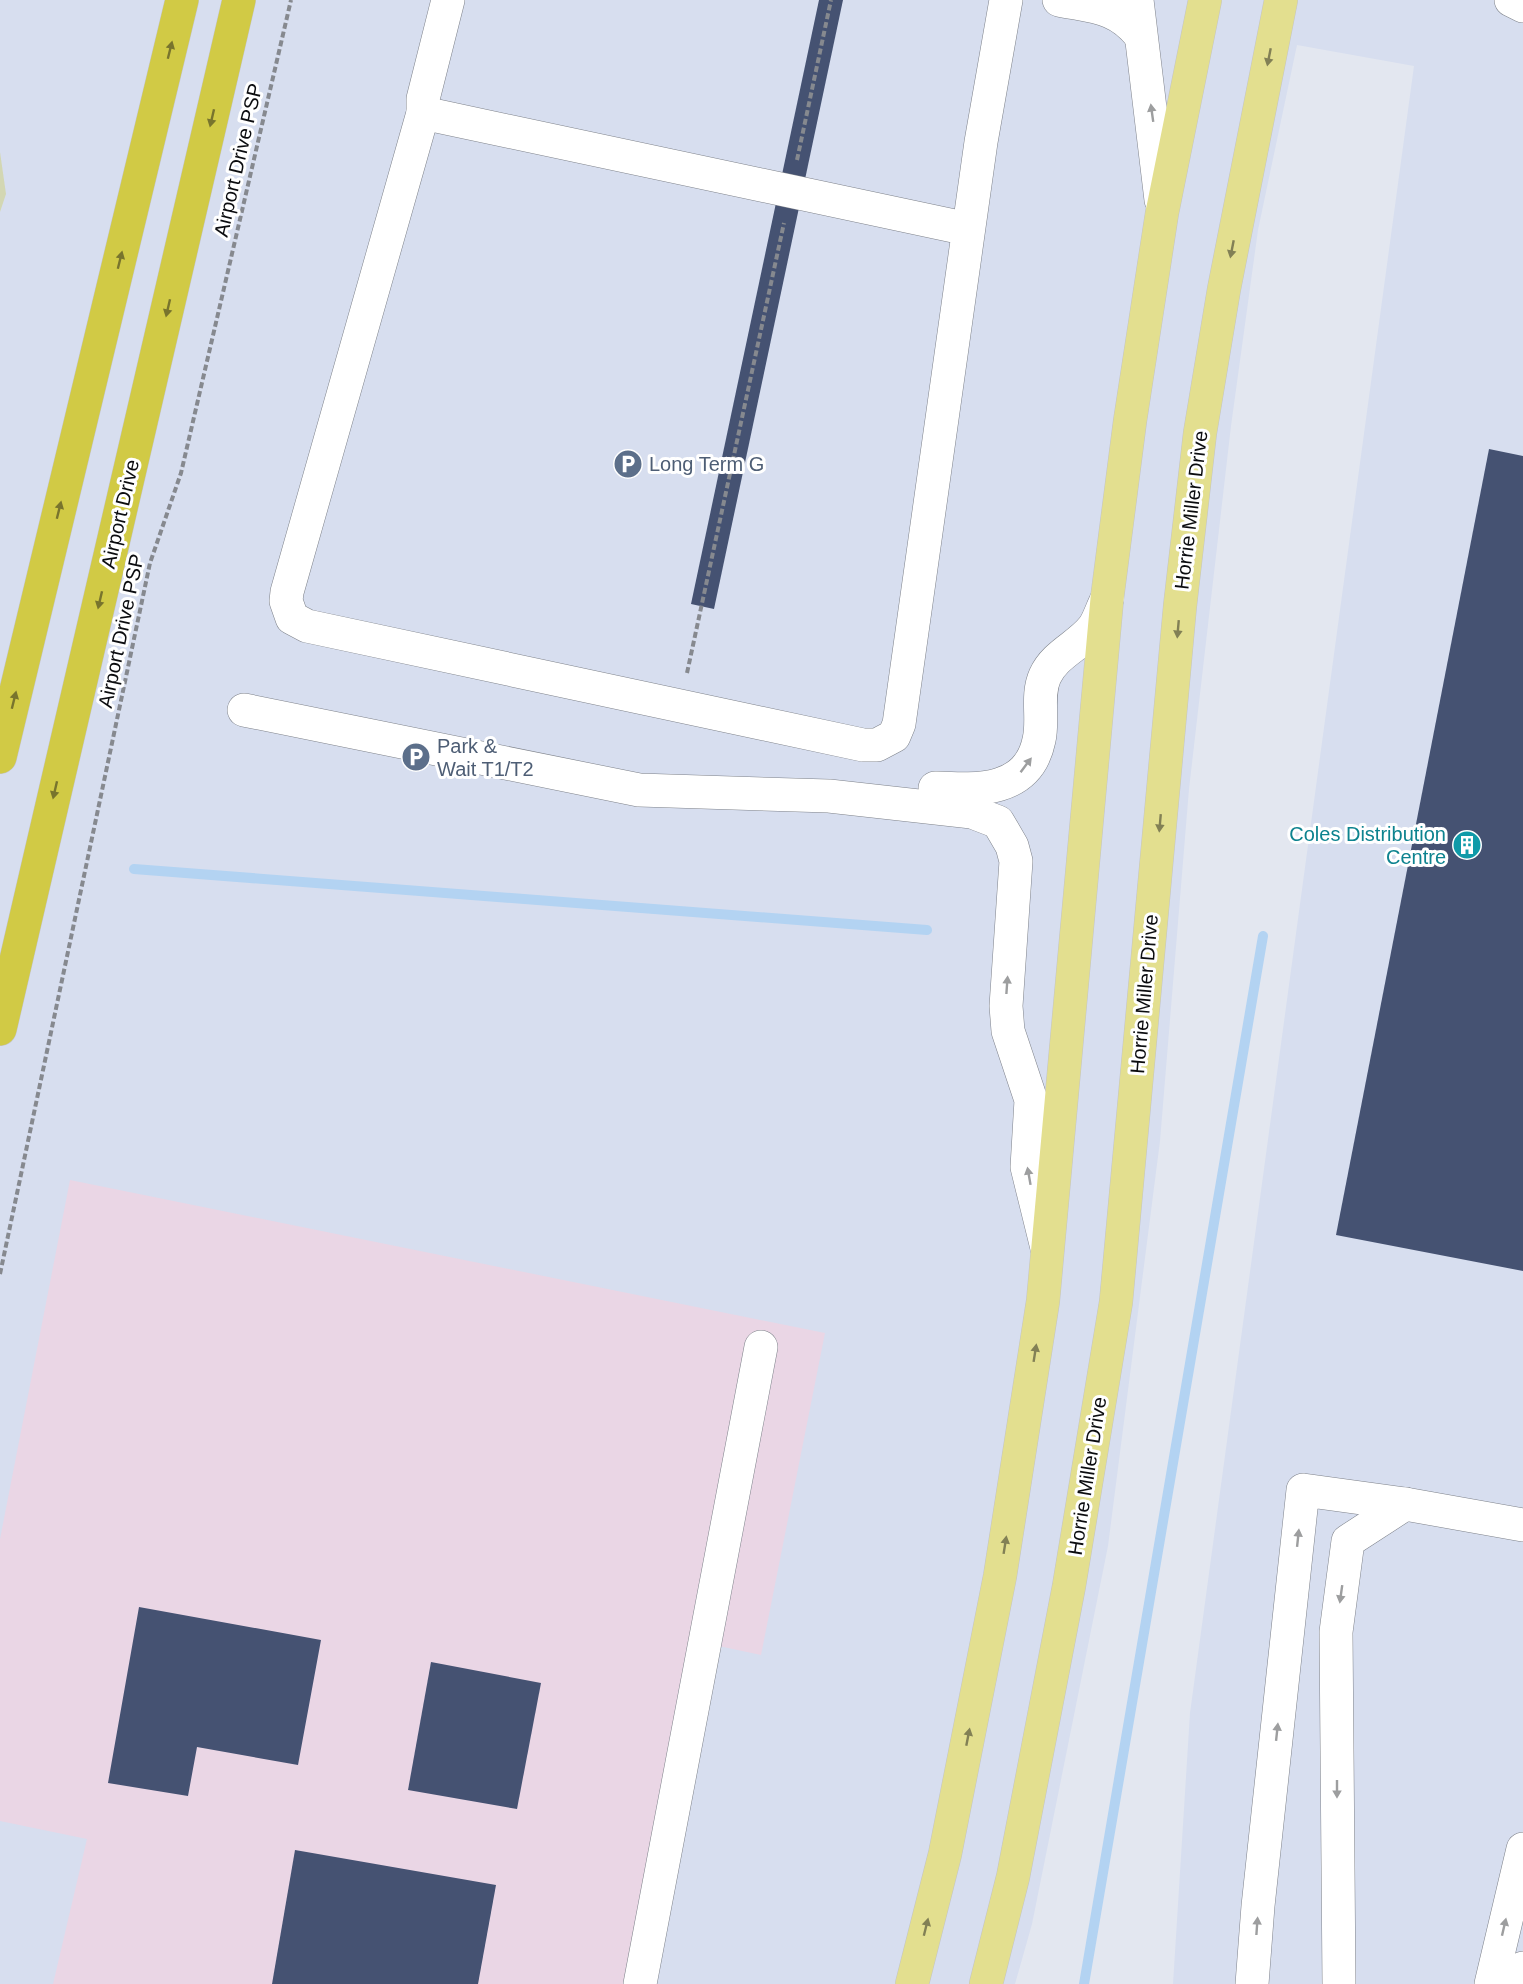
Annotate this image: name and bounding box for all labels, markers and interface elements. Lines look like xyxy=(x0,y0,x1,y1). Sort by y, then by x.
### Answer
one-way arrow xyxy=(166,40,176,59)
one-way arrow xyxy=(1264,48,1274,67)
street label: Airport Drive PSP xyxy=(210,81,266,239)
one-way arrow xyxy=(1147,104,1156,123)
one-way arrow xyxy=(207,109,216,128)
one-way arrow xyxy=(1227,239,1236,258)
one-way arrow xyxy=(115,250,125,269)
one-way arrow xyxy=(162,299,172,318)
street label: Horrie Miller Drive xyxy=(1170,429,1212,591)
parking icon: Long Term G xyxy=(612,448,644,480)
place label: Long Term G xyxy=(649,453,764,475)
street label: Airport Drive xyxy=(97,457,143,571)
one-way arrow xyxy=(55,501,65,520)
street label: Airport Drive PSP xyxy=(94,552,148,710)
one-way arrow xyxy=(94,591,104,610)
one-way arrow xyxy=(1173,619,1183,638)
one-way arrow xyxy=(9,691,19,709)
place label: Park & Wait T1/T2 xyxy=(437,735,534,780)
parking icon: Park & Wait T1/T2 xyxy=(400,741,432,773)
one-way arrow xyxy=(1019,758,1031,773)
one-way arrow xyxy=(50,781,60,800)
one-way arrow xyxy=(1155,813,1165,832)
place label: Coles Distribution Centre xyxy=(1289,823,1446,868)
building icon: Coles Distribution Centre xyxy=(1451,829,1483,861)
street label: Horrie Miller Drive xyxy=(1126,913,1162,1075)
one-way arrow xyxy=(1002,976,1011,995)
one-way arrow xyxy=(1024,1166,1033,1185)
one-way arrow xyxy=(1030,1343,1039,1362)
street label: Horrie Miller Drive xyxy=(1064,1395,1110,1557)
one-way arrow xyxy=(1293,1528,1303,1547)
one-way arrow xyxy=(1001,1536,1010,1555)
one-way arrow xyxy=(1337,1585,1346,1604)
one-way arrow xyxy=(1272,1722,1282,1741)
one-way arrow xyxy=(964,1727,973,1746)
one-way arrow xyxy=(1332,1779,1342,1798)
one-way arrow xyxy=(1252,1916,1261,1935)
one-way arrow xyxy=(922,1918,931,1936)
one-way arrow xyxy=(1500,1918,1510,1936)

